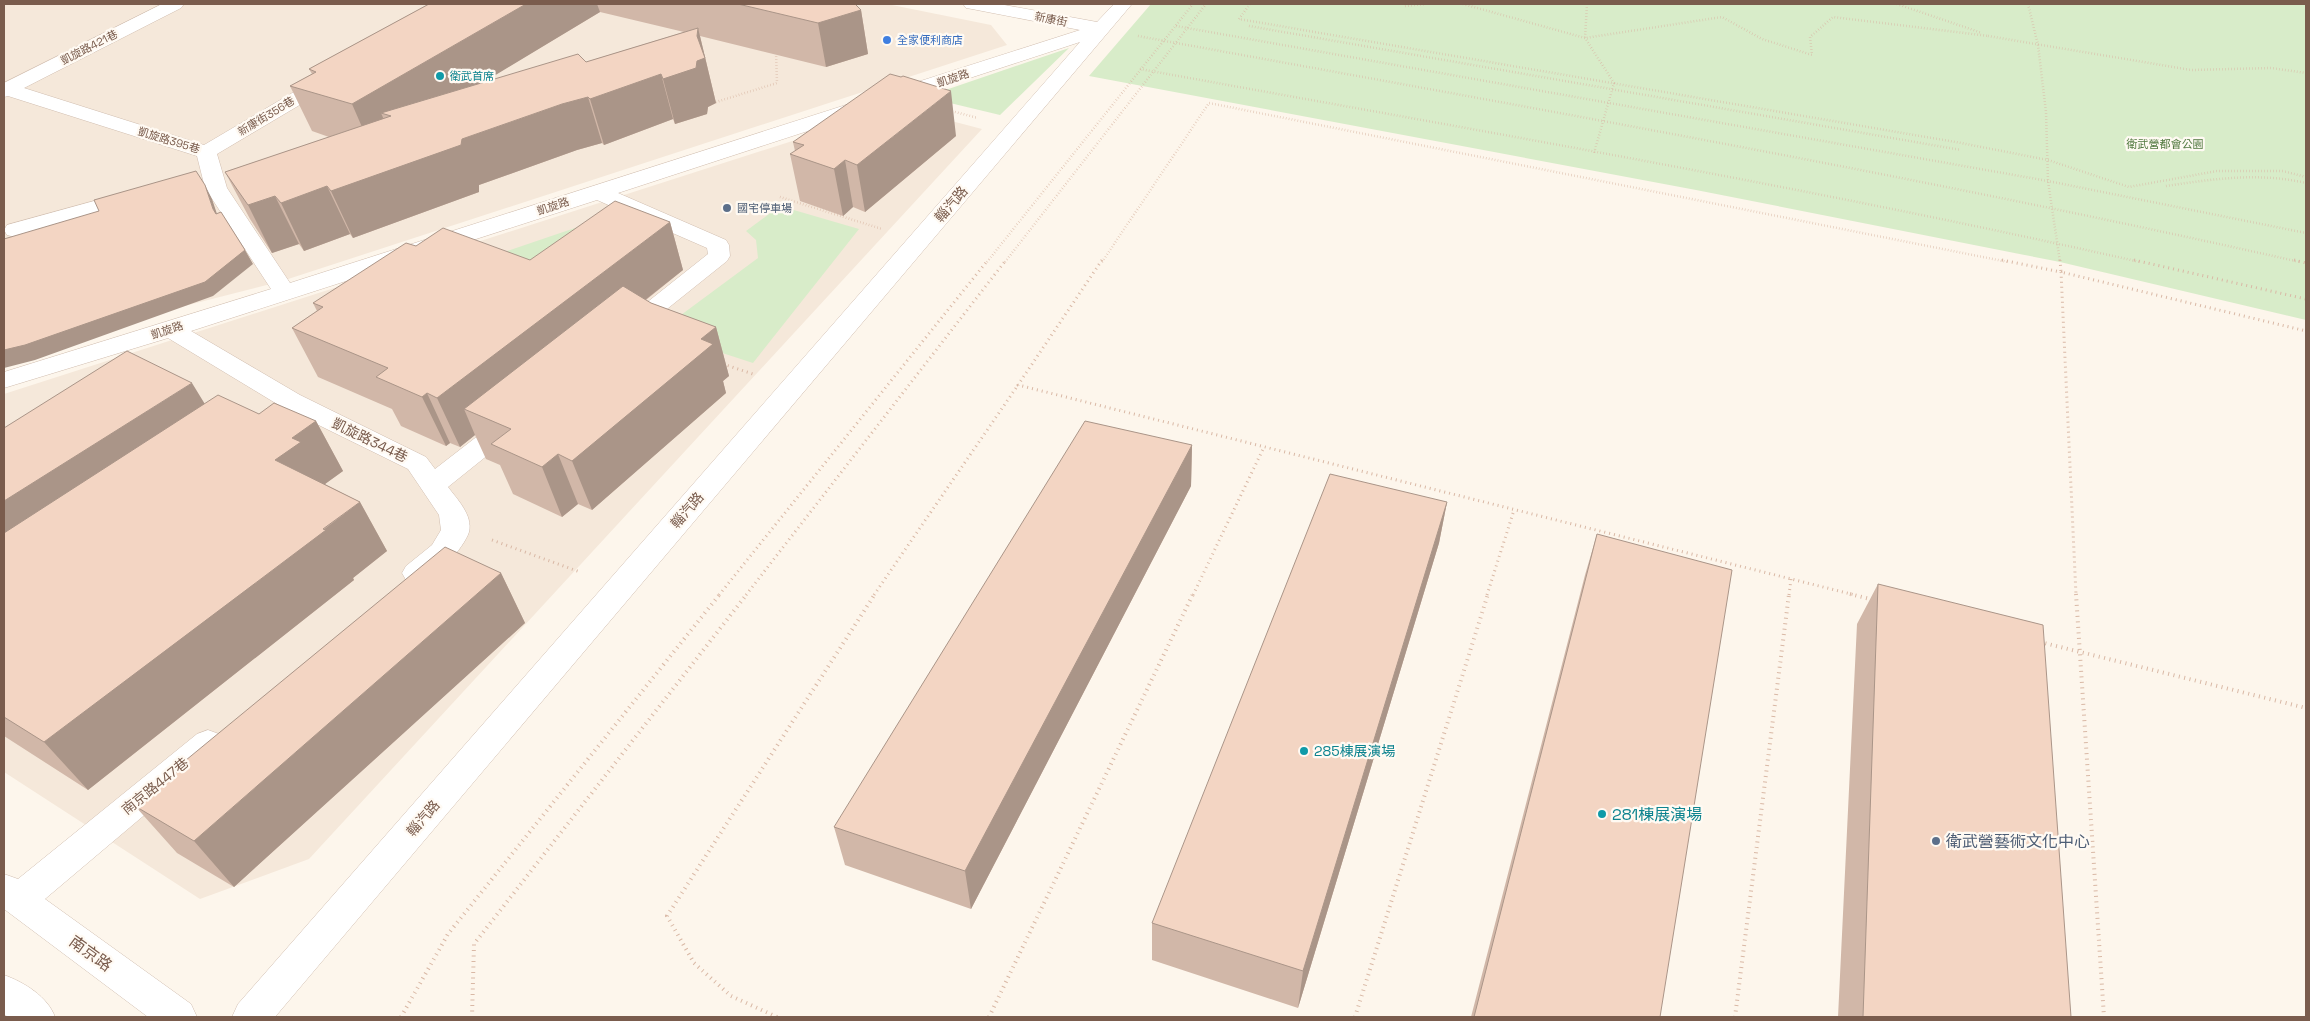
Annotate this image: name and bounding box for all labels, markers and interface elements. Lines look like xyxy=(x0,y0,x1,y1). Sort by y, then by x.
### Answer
street label: 新康街 xyxy=(1033,9,1069,29)
street label: 凱旋路421巷 xyxy=(58,27,120,67)
place label: 全家便利商店 xyxy=(897,33,963,47)
marker: 全家便利商店 xyxy=(881,34,893,46)
street label: 凱旋路 xyxy=(935,66,971,90)
place label: 衛武首席 xyxy=(449,69,494,83)
marker: 衛武首席 xyxy=(434,70,446,82)
street label: 新康街356巷 xyxy=(235,94,297,138)
street label: 凱旋路395巷 xyxy=(136,124,202,156)
park label: 衛武營都會公園 xyxy=(2126,137,2204,151)
street label: 輜汽路 xyxy=(930,182,972,226)
street label: 凱旋路 xyxy=(535,194,571,218)
place label: 國宅停車場 xyxy=(737,201,792,215)
marker: 國宅停車場 xyxy=(721,202,733,214)
street label: 凱旋路 xyxy=(149,318,185,342)
street label: 凱旋路344巷 xyxy=(329,414,411,466)
street label: 輜汽路 xyxy=(666,488,708,532)
place label: 285棟展演場 xyxy=(1314,742,1396,760)
marker: 285棟展演場 xyxy=(1298,745,1310,757)
street label: 南京路447巷 xyxy=(118,754,192,818)
street label: 輜汽路 xyxy=(402,796,444,840)
place label: 281棟展演場 xyxy=(1612,804,1702,825)
marker: 281棟展演場 xyxy=(1596,808,1608,820)
place label: 衛武營藝術文化中心 xyxy=(1946,831,2090,852)
marker: 衛武營藝術文化中心 xyxy=(1930,835,1942,847)
street label: 南京路 xyxy=(65,931,116,976)

